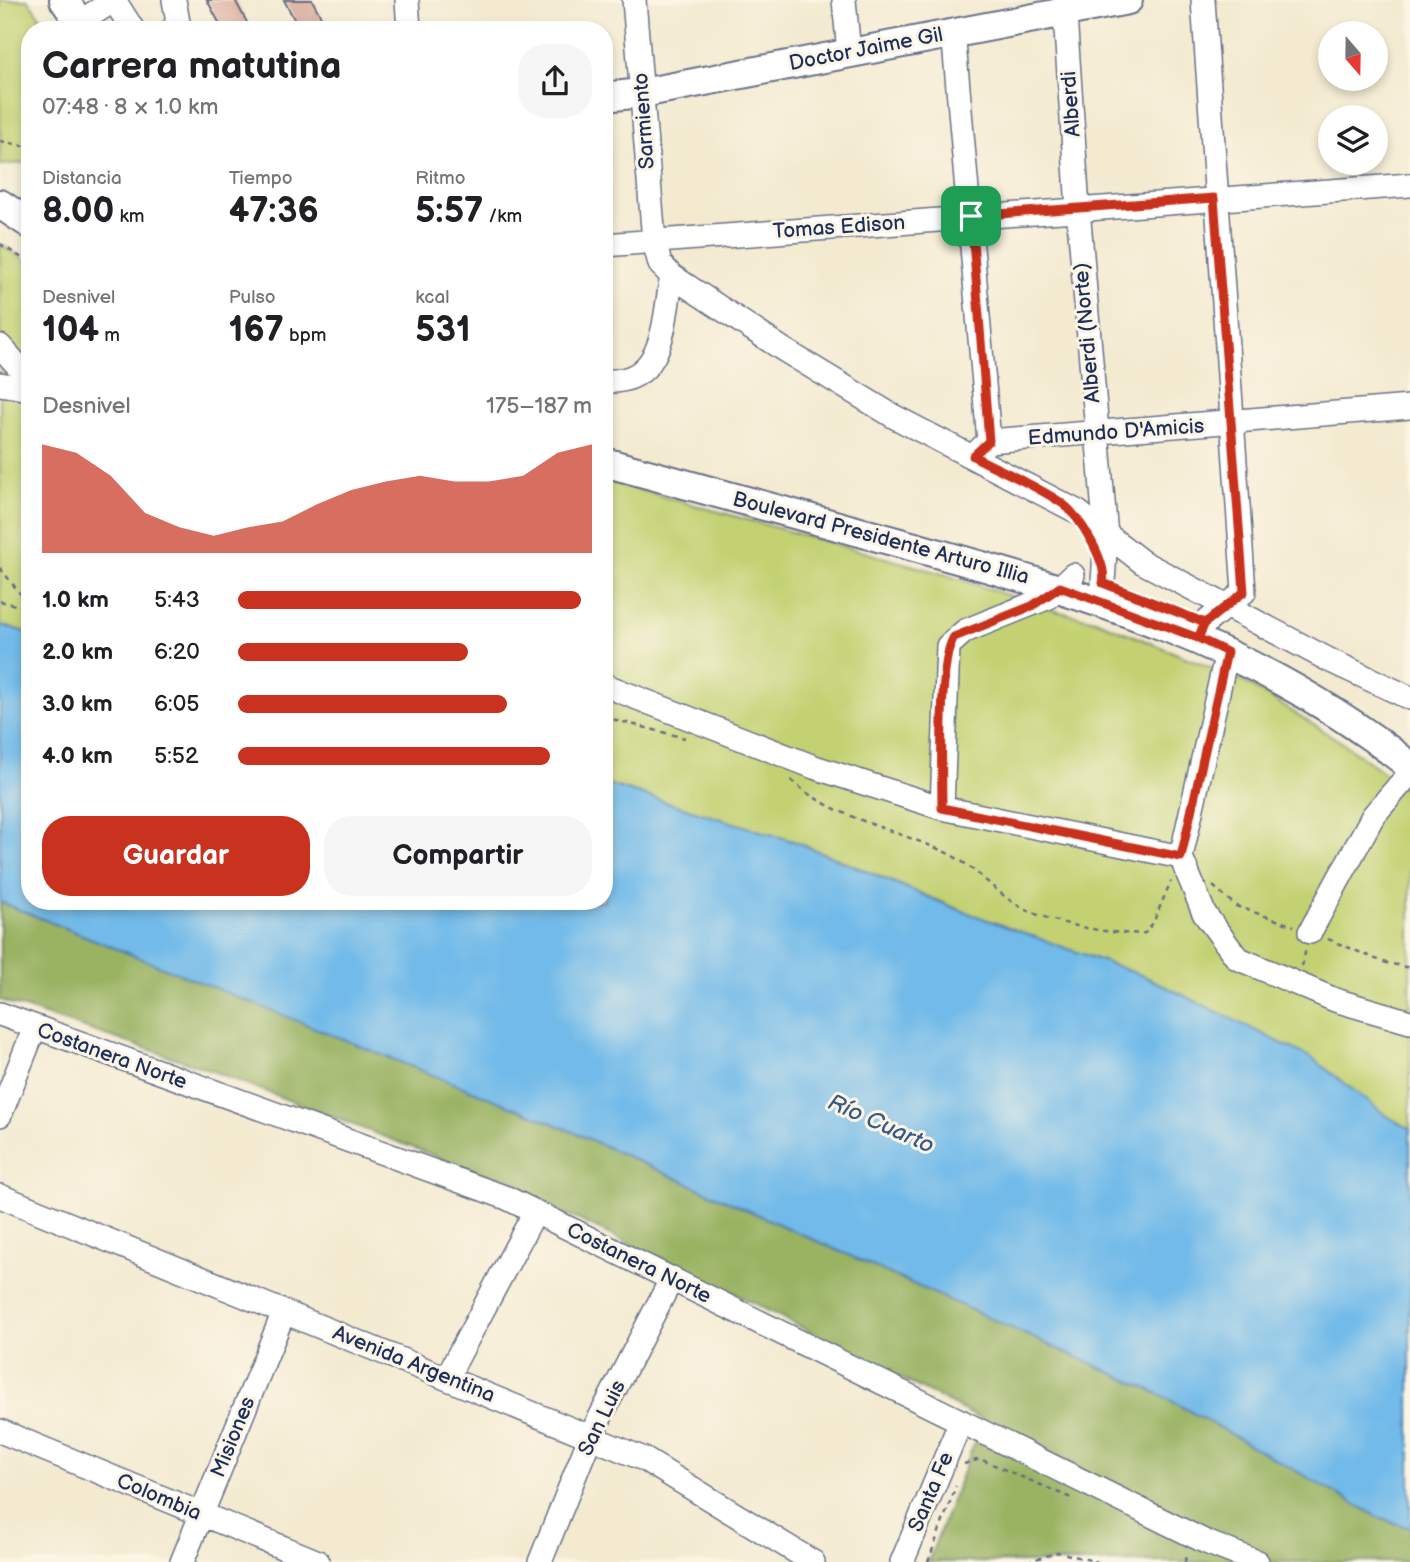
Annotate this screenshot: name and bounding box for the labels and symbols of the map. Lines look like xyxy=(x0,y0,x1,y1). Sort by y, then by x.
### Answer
north arrow xyxy=(1318,21,1388,91)
street label: Doctor Jaime Gil xyxy=(787,22,945,76)
street label: Alberdi xyxy=(1056,70,1086,138)
street label: Sarmiento xyxy=(628,72,660,170)
pin xyxy=(941,186,1001,246)
street label: Tomas Edison xyxy=(772,210,906,244)
street label: Alberdi (Norte) xyxy=(1068,262,1106,404)
street label: Edmundo D'Amicis xyxy=(1027,413,1205,451)
street label: Boulevard Presidente Arturo Illia xyxy=(730,486,1032,590)
street label: Costanera Norte xyxy=(34,1017,190,1095)
water label: Río Cuarto xyxy=(824,1088,938,1160)
street label: Costanera Norte xyxy=(563,1217,715,1309)
street label: Avenida Argentina xyxy=(329,1320,499,1408)
street label: San Luis xyxy=(573,1376,631,1460)
street label: Misiones xyxy=(205,1393,261,1481)
street label: Santa Fe xyxy=(903,1448,959,1536)
street label: Colombia xyxy=(113,1468,205,1526)

